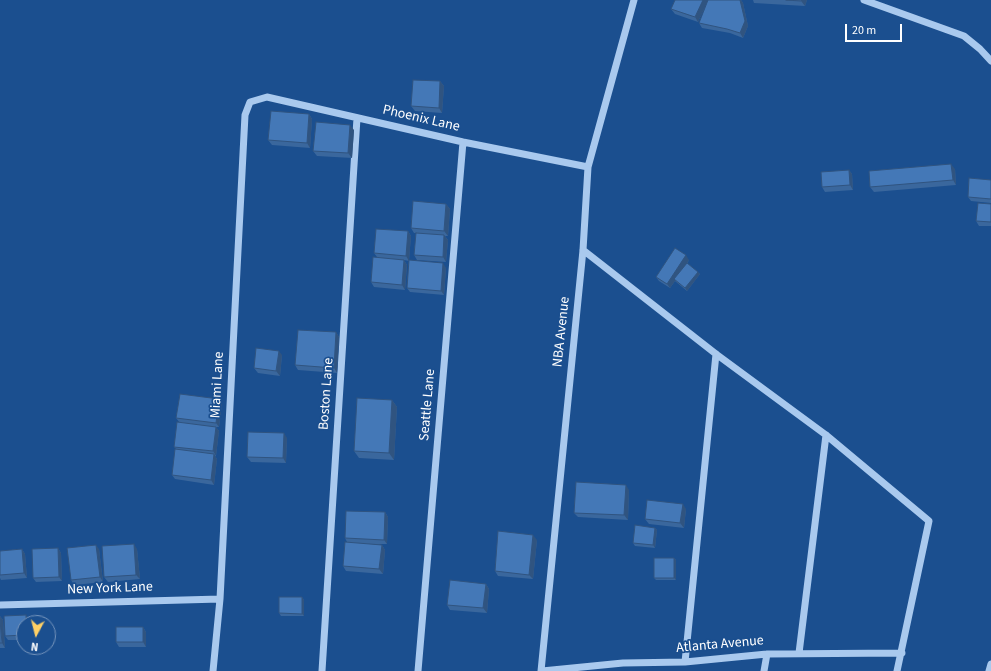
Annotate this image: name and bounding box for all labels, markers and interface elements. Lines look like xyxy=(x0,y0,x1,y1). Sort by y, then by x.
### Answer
scale bar xyxy=(847,16,904,42)
text: 20 m xyxy=(852,22,876,39)
street label: Phoenix Lane xyxy=(381,102,461,136)
street label: NBA Avenue xyxy=(550,296,574,368)
street label: Miami Lane xyxy=(208,351,228,419)
street label: Boston Lane xyxy=(316,357,338,431)
street label: Seattle Lane xyxy=(416,368,440,442)
street label: New York Lane xyxy=(67,579,153,599)
north arrow xyxy=(16,615,56,655)
street label: Atlanta Avenue xyxy=(676,633,764,657)
text: N xyxy=(30,639,39,654)

